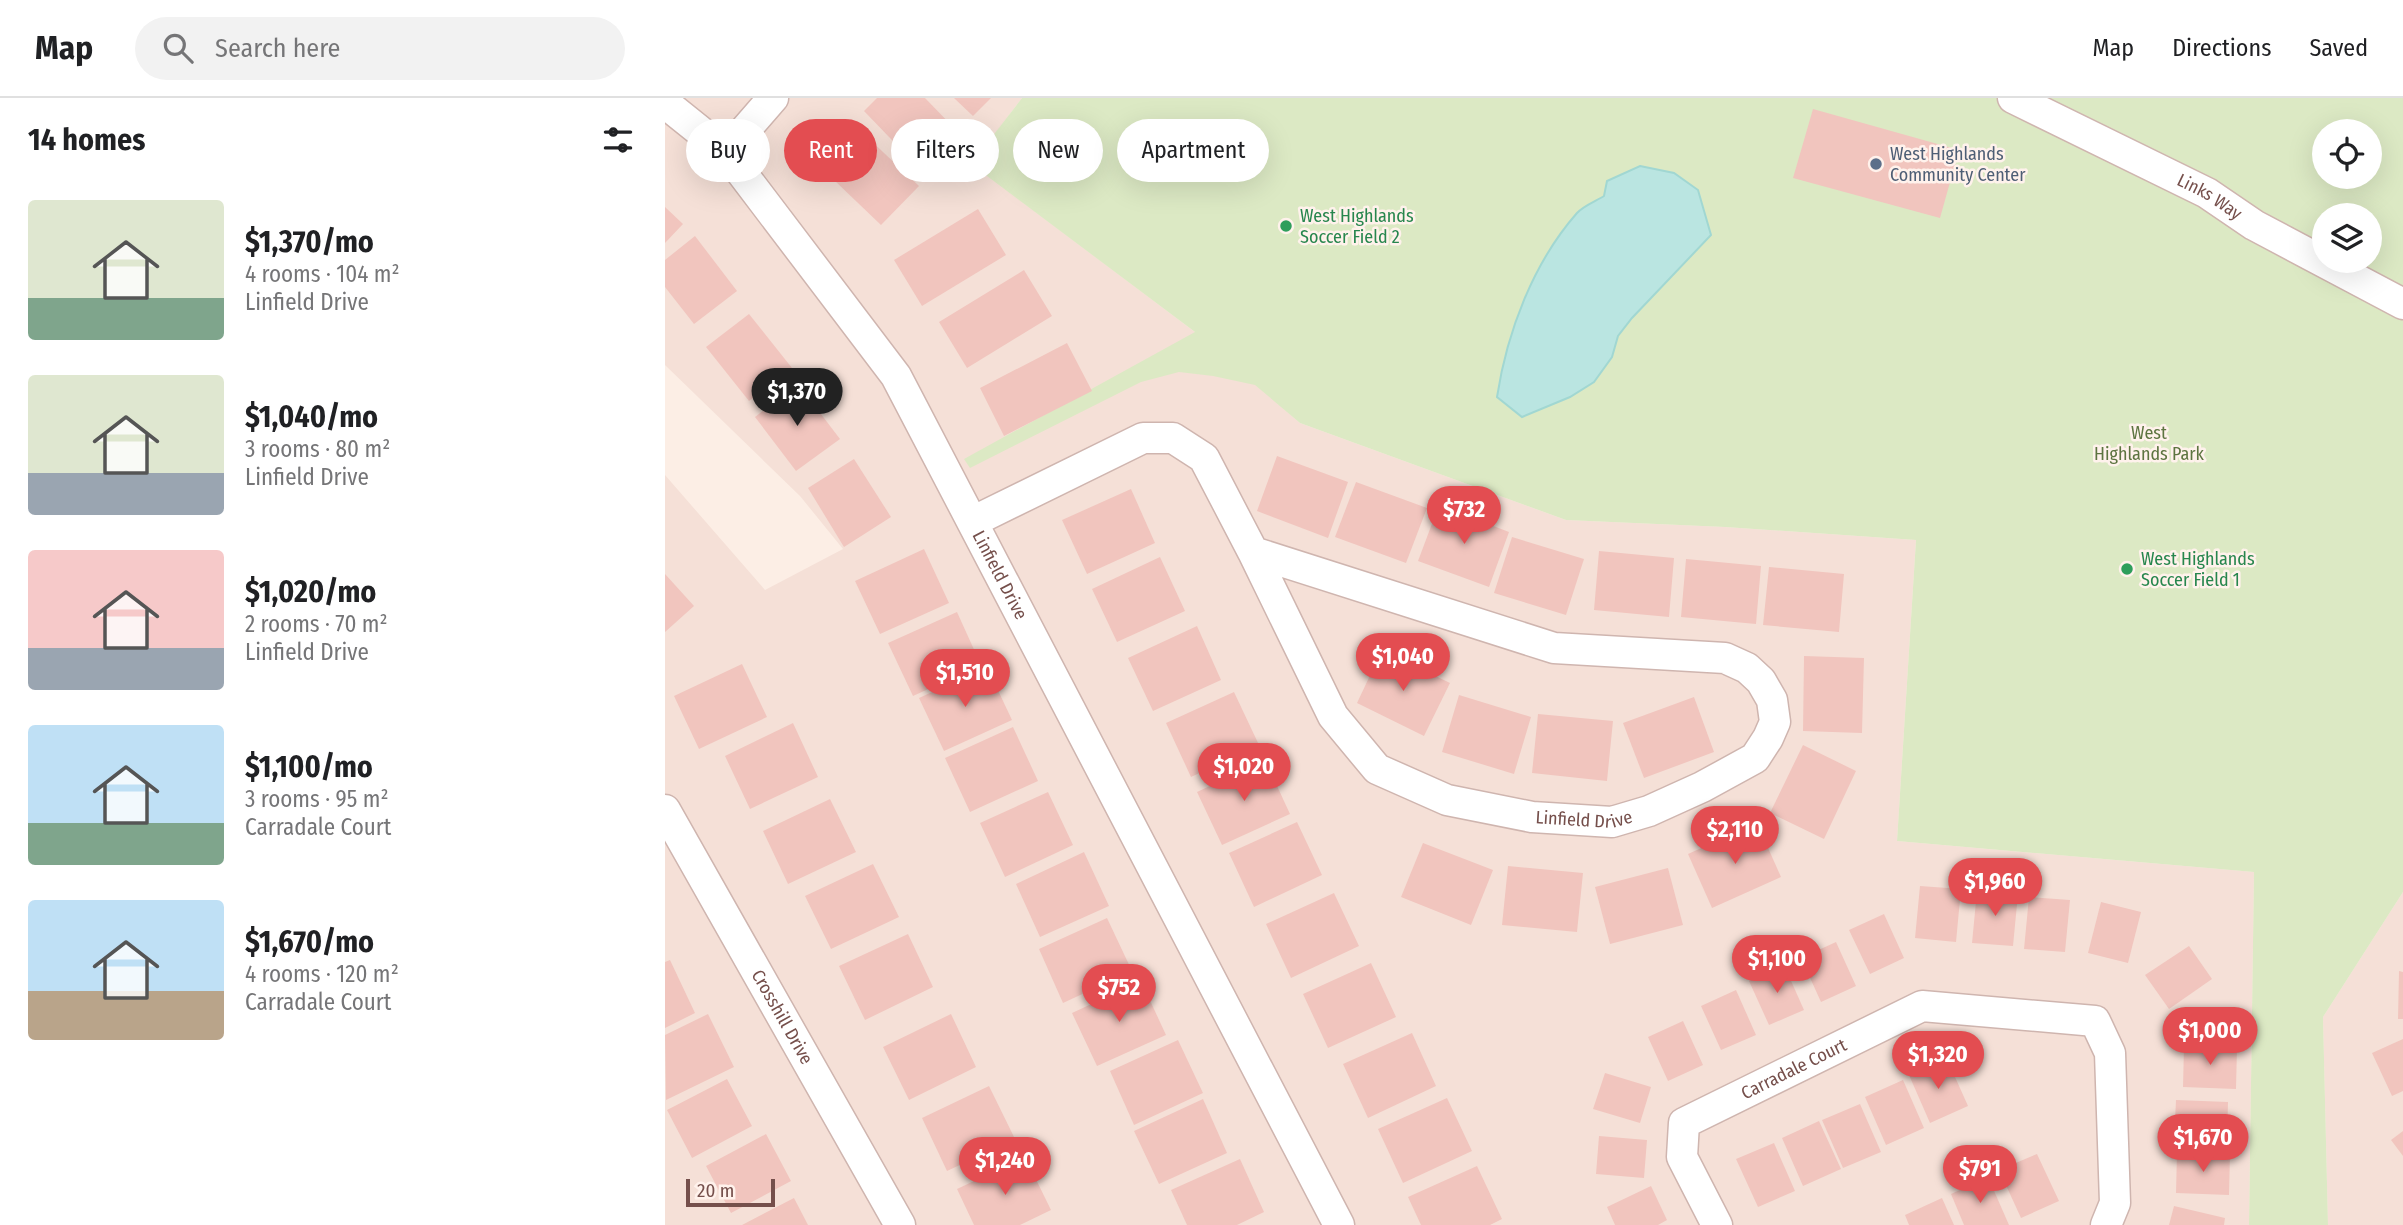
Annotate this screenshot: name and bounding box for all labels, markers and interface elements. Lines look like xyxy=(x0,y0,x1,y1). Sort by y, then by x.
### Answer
search box xyxy=(135,17,625,80)
text: Map xyxy=(35,28,93,68)
icon: search xyxy=(159,29,197,67)
text: Search here xyxy=(215,33,340,64)
text: Map xyxy=(2093,34,2134,62)
text: Directions xyxy=(2172,34,2271,62)
text: Saved xyxy=(2309,34,2368,62)
chip: Buy xyxy=(686,119,770,182)
chip: Rent xyxy=(784,119,877,182)
chip: Filters xyxy=(891,119,999,182)
chip: New xyxy=(1013,119,1103,182)
chip: Apartment xyxy=(1117,119,1269,182)
map controls xyxy=(2312,119,2382,273)
button: locate xyxy=(2312,119,2382,189)
icon: filters xyxy=(599,121,637,159)
text: 14 homes xyxy=(28,122,145,158)
place label: West Highlands Community Center xyxy=(1890,143,2026,186)
marker: West Highlands Community Center xyxy=(1868,156,1884,172)
street label: Links Way xyxy=(2173,169,2246,225)
button: layers xyxy=(2312,203,2382,273)
place label: West Highlands Soccer Field 2 xyxy=(1300,205,1414,248)
marker: West Highlands Soccer Field 2 xyxy=(1278,218,1294,234)
text: $1,370/mo xyxy=(245,224,374,260)
icon: home xyxy=(84,228,168,312)
text: 4 rooms · 104 m² xyxy=(245,260,400,288)
text: Linfield Drive xyxy=(245,288,369,316)
pin: $1,370 xyxy=(740,368,854,428)
text: $1,370 xyxy=(768,377,826,405)
text: $1,040/mo xyxy=(245,399,378,435)
icon: home xyxy=(84,403,168,487)
park label: West Highlands Park xyxy=(2094,422,2205,465)
text: 3 rooms · 80 m² xyxy=(245,435,390,463)
text: Linfield Drive xyxy=(245,463,369,491)
pin: $732 xyxy=(1423,486,1505,546)
text: $732 xyxy=(1443,495,1485,523)
street label: Linfield Drive xyxy=(968,527,1032,623)
place label: West Highlands Soccer Field 1 xyxy=(2141,548,2255,591)
marker: West Highlands Soccer Field 1 xyxy=(2119,561,2135,577)
text: $1,020/mo xyxy=(245,574,376,610)
icon: home xyxy=(84,578,168,662)
text: 2 rooms · 70 m² xyxy=(245,610,388,638)
pin: $1,040 xyxy=(1346,634,1460,693)
text: Linfield Drive xyxy=(245,638,369,666)
text: $1,040 xyxy=(1372,642,1434,670)
pin: $1,510 xyxy=(908,650,1022,709)
text: $1,510 xyxy=(936,658,994,686)
pin: $1,020 xyxy=(1187,744,1301,803)
text: $1,100/mo xyxy=(245,749,373,785)
text: $1,020 xyxy=(1214,752,1274,780)
icon: home xyxy=(84,753,168,837)
text: 3 rooms · 95 m² xyxy=(245,785,389,813)
street label: Linfield Drive xyxy=(1535,806,1635,833)
pin: $2,110 xyxy=(1678,806,1792,866)
text: Carradale Court xyxy=(245,813,391,841)
text: $2,110 xyxy=(1707,815,1763,843)
pin: $1,960 xyxy=(1938,858,2052,918)
text: $1,960 xyxy=(1964,867,2026,895)
text: $1,670/mo xyxy=(245,924,374,960)
icon: home xyxy=(84,928,168,1012)
pin: $1,100 xyxy=(1720,936,1834,995)
text: $1,100 xyxy=(1748,944,1806,972)
text: 4 rooms · 120 m² xyxy=(245,960,399,988)
pin: $752 xyxy=(1078,964,1160,1024)
street label: Crosshill Drive xyxy=(747,966,818,1068)
text: $752 xyxy=(1098,973,1140,1001)
text: Carradale Court xyxy=(245,988,391,1016)
pin: $1,000 xyxy=(2153,1007,2267,1067)
text: $1,000 xyxy=(2179,1016,2241,1044)
pin: $1,320 xyxy=(1881,1032,1995,1091)
street label: Carradale Court xyxy=(1738,1034,1850,1104)
text: $1,320 xyxy=(1908,1040,1968,1068)
pin: $1,670 xyxy=(2146,1114,2260,1174)
text: $1,670 xyxy=(2173,1123,2233,1151)
pin: $1,240 xyxy=(948,1138,1062,1197)
text: $1,240 xyxy=(975,1146,1035,1174)
pin: $791 xyxy=(1939,1146,2021,1205)
text: $791 xyxy=(1959,1154,2001,1182)
scale bar xyxy=(686,1176,775,1208)
text: 20 m xyxy=(697,1179,734,1202)

